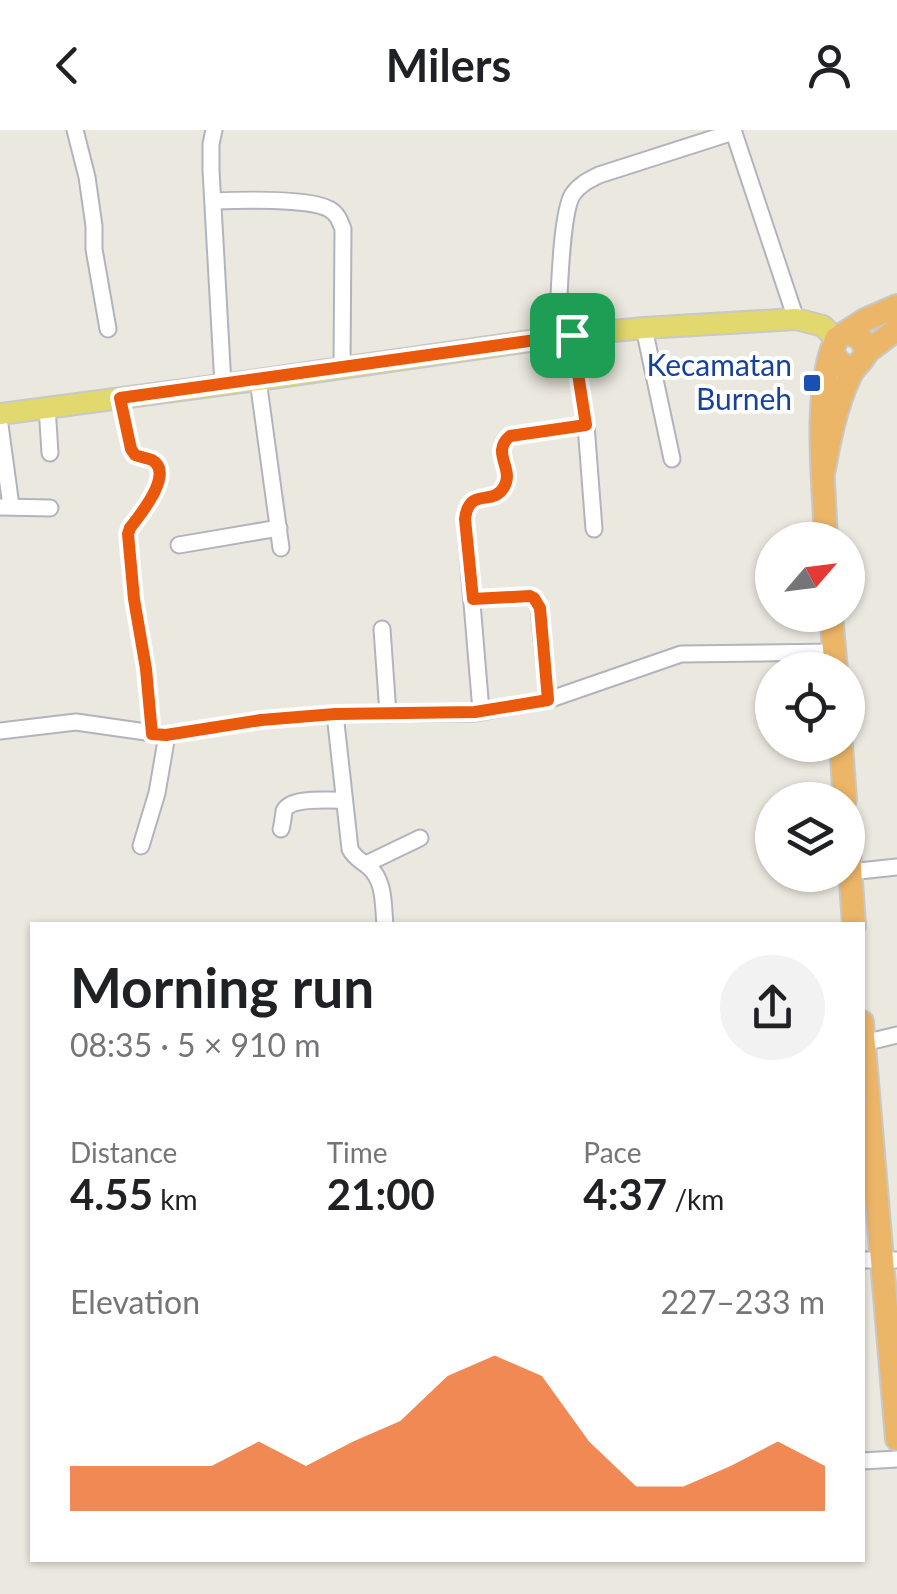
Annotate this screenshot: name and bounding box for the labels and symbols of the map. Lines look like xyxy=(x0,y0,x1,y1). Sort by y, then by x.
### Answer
pin xyxy=(530,293,615,378)
place label: Kecamatan Burneh xyxy=(646,346,792,416)
marker: Kecamatan Burneh xyxy=(801,372,823,394)
north arrow xyxy=(755,522,865,632)

